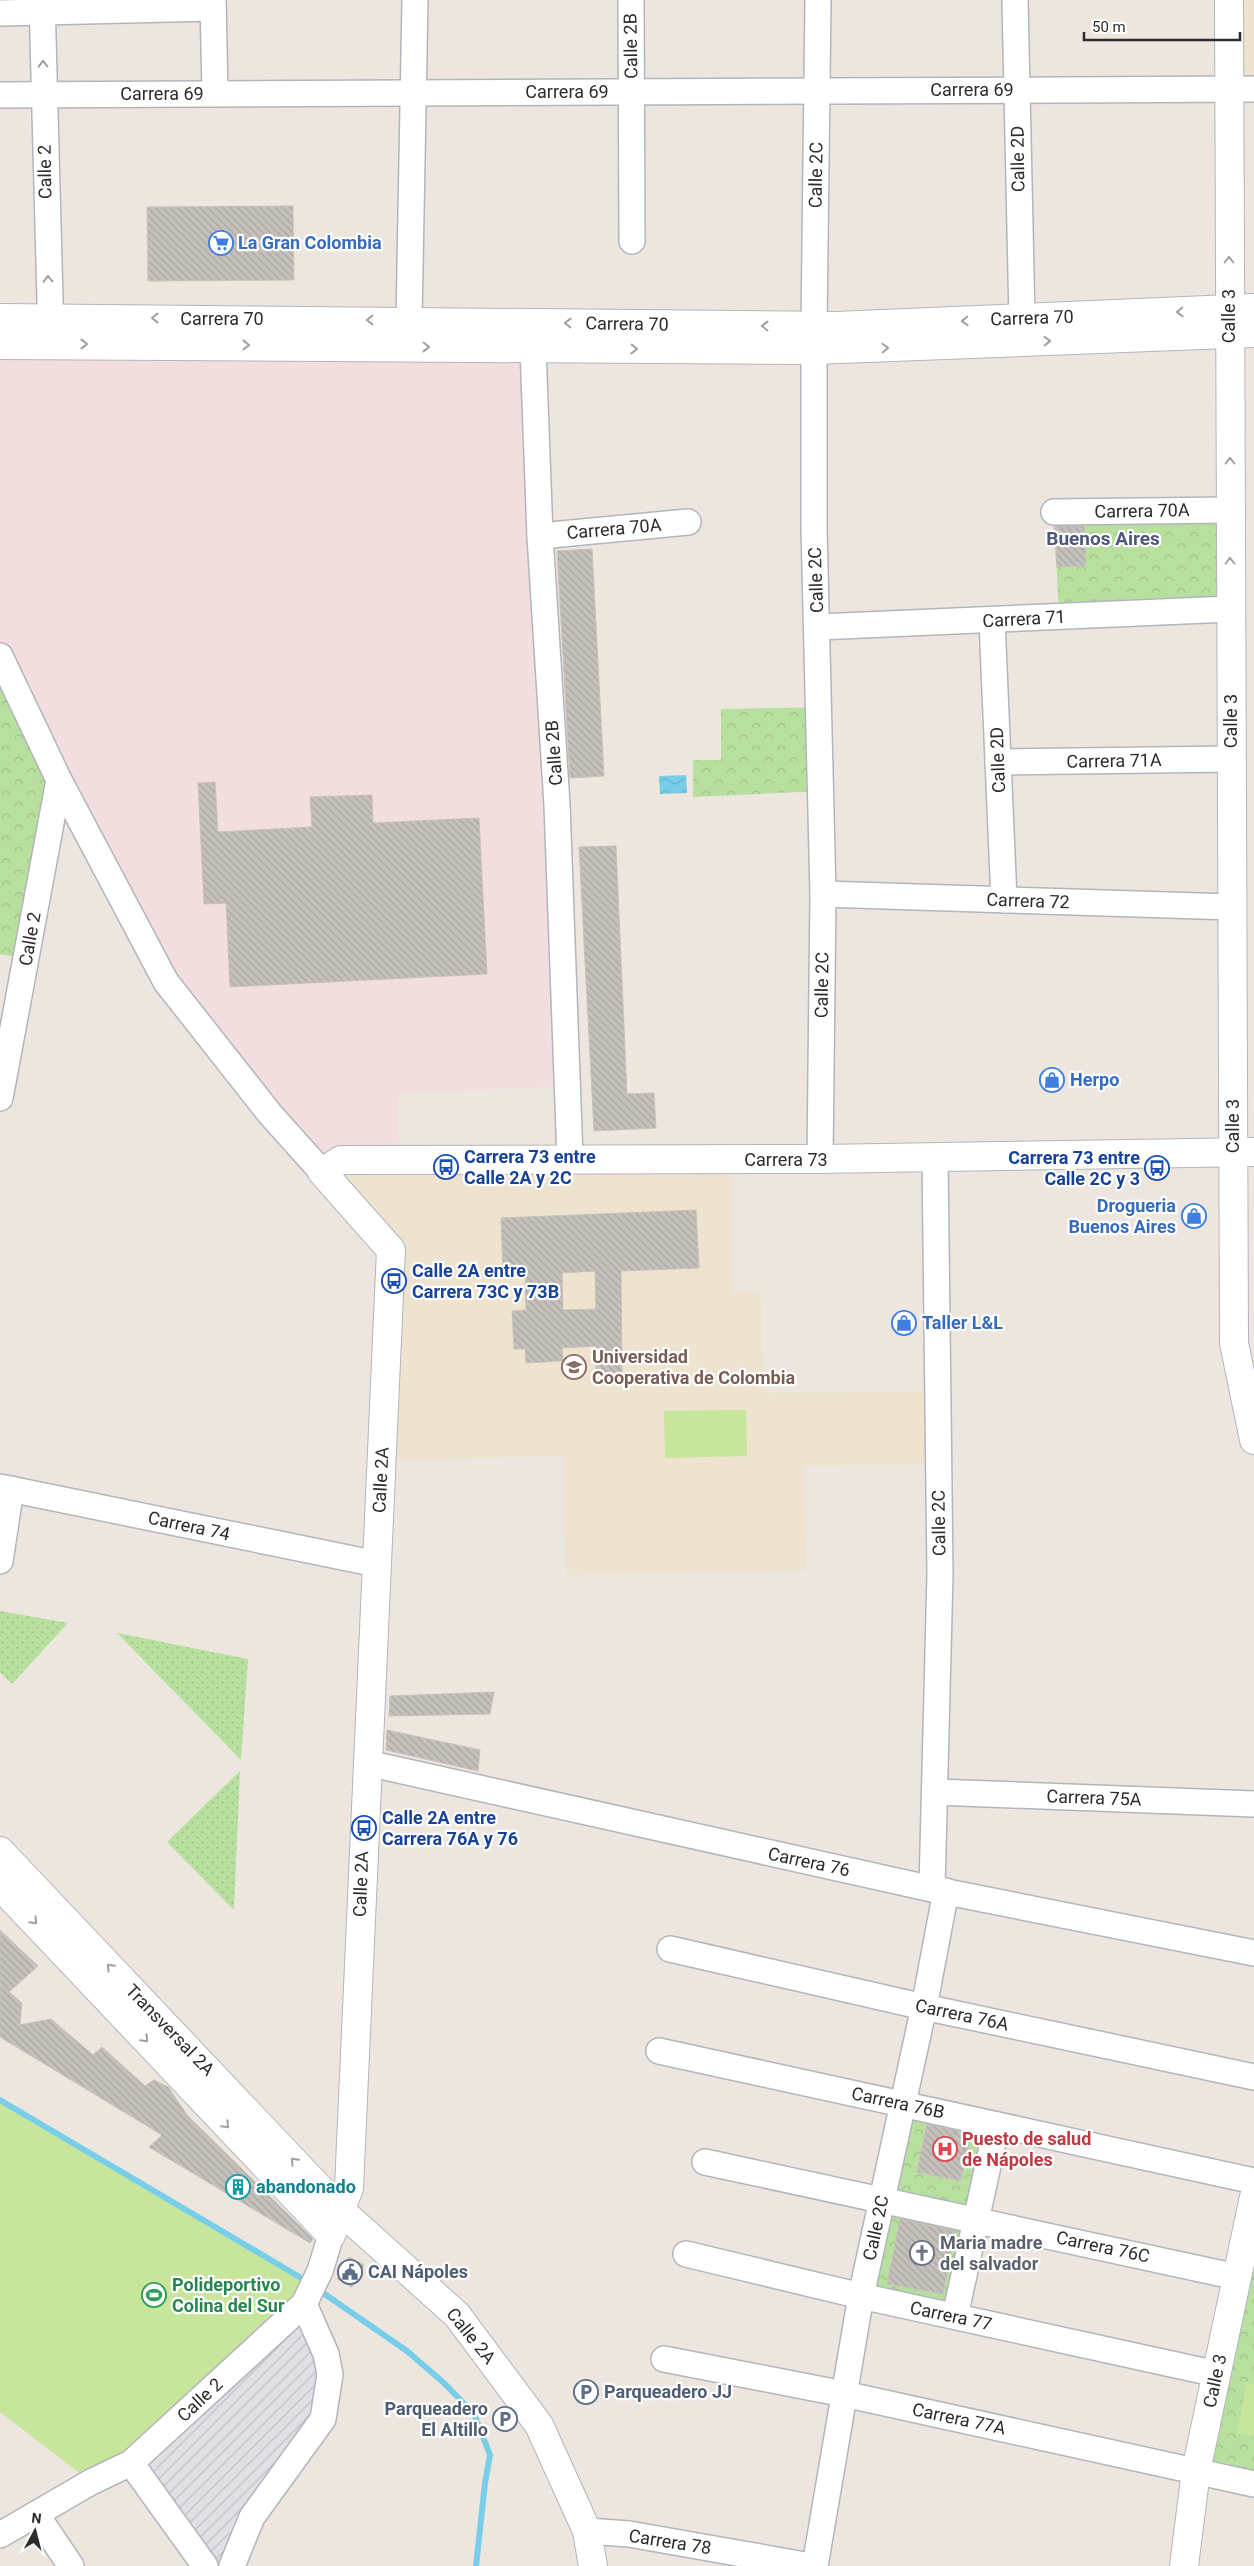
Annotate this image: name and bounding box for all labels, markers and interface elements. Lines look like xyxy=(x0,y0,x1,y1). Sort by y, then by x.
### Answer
scale bar xyxy=(1084,10,1240,42)
street label: Calle 2B xyxy=(619,13,642,79)
text: 50 m xyxy=(1092,18,1126,36)
one-way arrow xyxy=(38,60,48,68)
street label: Carrera 69 xyxy=(930,79,1014,100)
street label: Carrera 69 xyxy=(525,81,609,102)
street label: Carrera 69 xyxy=(120,83,204,104)
street label: Calle 2D xyxy=(1006,126,1029,192)
street label: Calle 2C xyxy=(804,142,827,208)
street label: Calle 2 xyxy=(34,145,55,199)
supermarket icon: La Gran Colombia xyxy=(208,230,234,256)
place label: La Gran Colombia xyxy=(238,232,382,253)
one-way arrow xyxy=(1224,256,1234,264)
one-way arrow xyxy=(43,275,53,283)
street label: Calle 3 xyxy=(1218,289,1239,343)
street label: Carrera 70 xyxy=(990,306,1074,329)
one-way arrow xyxy=(1176,307,1184,318)
street label: Carrera 70 xyxy=(180,308,264,329)
street label: Carrera 70 xyxy=(585,312,669,335)
one-way arrow xyxy=(151,313,159,324)
one-way arrow xyxy=(366,315,374,325)
one-way arrow xyxy=(961,316,969,326)
one-way arrow xyxy=(563,318,571,328)
one-way arrow xyxy=(761,321,768,331)
one-way arrow xyxy=(1044,336,1052,347)
one-way arrow xyxy=(80,339,88,349)
one-way arrow xyxy=(242,340,250,350)
one-way arrow xyxy=(422,342,430,352)
one-way arrow xyxy=(882,343,889,353)
one-way arrow xyxy=(631,344,639,354)
one-way arrow xyxy=(1225,457,1235,464)
street label: Carrera 70A xyxy=(1094,499,1190,522)
street label: Carrera 70A xyxy=(566,514,662,543)
district label: Buenos Aires xyxy=(1046,527,1160,550)
street label: Calle 2C xyxy=(804,547,827,613)
one-way arrow xyxy=(1225,556,1235,564)
street label: Carrera 71 xyxy=(982,606,1066,631)
street label: Calle 3 xyxy=(1220,694,1241,748)
street label: Calle 2B xyxy=(541,720,566,786)
street label: Calle 2D xyxy=(986,727,1009,793)
street label: Carrera 71A xyxy=(1066,749,1162,772)
street label: Carrera 72 xyxy=(986,889,1070,912)
street label: Calle 2 xyxy=(14,910,45,968)
street label: Calle 2C xyxy=(810,952,833,1018)
shop icon: Herpo xyxy=(1039,1067,1065,1093)
place label: Herpo xyxy=(1070,1069,1119,1090)
street label: Calle 3 xyxy=(1222,1099,1243,1153)
place label: Carrera 73 entre Calle 2A y 2C xyxy=(464,1146,596,1188)
place label: Carrera 73 entre Calle 2C y 3 xyxy=(1008,1147,1140,1189)
street label: Carrera 73 xyxy=(744,1149,828,1170)
bus stop icon: Carrera 73 entre Calle 2A y 2C xyxy=(433,1154,459,1180)
bus stop icon: Carrera 73 entre Calle 2C y 3 xyxy=(1144,1155,1170,1181)
place label: Drogueria Buenos Aires xyxy=(1068,1195,1176,1237)
shop icon: Drogueria Buenos Aires xyxy=(1181,1203,1207,1229)
place label: Calle 2A entre Carrera 73C y 73B xyxy=(412,1260,559,1302)
bus stop icon: Calle 2A entre Carrera 73C y 73B xyxy=(381,1268,407,1294)
shop icon: Taller L&L xyxy=(891,1310,917,1336)
place label: Taller L&L xyxy=(922,1312,1003,1333)
place label: Universidad Cooperativa de Colombia xyxy=(592,1346,795,1388)
school or university icon: Universidad Cooperativa de Colombia xyxy=(561,1354,587,1380)
street label: Calle 2A xyxy=(368,1446,393,1514)
street label: Calle 2C xyxy=(927,1490,950,1556)
street label: Carrera 74 xyxy=(146,1507,232,1544)
street label: Carrera 75A xyxy=(1046,1785,1142,1810)
place label: Calle 2A entre Carrera 76A y 76 xyxy=(382,1807,518,1849)
bus stop icon: Calle 2A entre Carrera 76A y 76 xyxy=(351,1815,377,1841)
street label: Carrera 76 xyxy=(766,1843,852,1880)
street label: Calle 2A xyxy=(349,1850,372,1917)
one-way arrow xyxy=(28,1916,37,1925)
one-way arrow xyxy=(107,1964,116,1973)
street label: Transversal 2A xyxy=(122,1980,219,2080)
street label: Carrera 76A xyxy=(913,1994,1011,2035)
one-way arrow xyxy=(139,2034,148,2043)
street label: Carrera 76B xyxy=(850,2082,947,2123)
one-way arrow xyxy=(220,2119,229,2128)
place label: Puesto de salud de Nápoles xyxy=(962,2128,1091,2170)
hospital icon: Puesto de salud de Nápoles xyxy=(932,2136,958,2162)
one-way arrow xyxy=(291,2158,300,2167)
building icon: abandonado xyxy=(225,2174,251,2200)
place label: abandonado xyxy=(256,2176,356,2197)
street label: Calle 2C xyxy=(858,2193,893,2262)
street label: Carrera 76C xyxy=(1054,2226,1152,2267)
place label: Maria madre del salvador xyxy=(940,2232,1043,2274)
church icon: Maria madre del salvador xyxy=(909,2240,935,2266)
public building icon: CAI Nápoles xyxy=(337,2259,363,2285)
place label: CAI Nápoles xyxy=(368,2261,468,2282)
place label: Polideportivo Colina del Sur xyxy=(172,2274,285,2316)
sports icon: Polideportivo Colina del Sur xyxy=(141,2282,167,2308)
street label: Carrera 77 xyxy=(908,2297,994,2334)
street label: Calle 2A xyxy=(442,2303,501,2368)
street label: Calle 3 xyxy=(1199,2352,1230,2410)
street label: Calle 2 xyxy=(173,2373,227,2426)
parking icon: Parqueadero JJ xyxy=(573,2379,599,2405)
place label: Parqueadero JJ xyxy=(604,2381,732,2402)
place label: Parqueadero El Altillo xyxy=(385,2398,488,2440)
street label: Carrera 77A xyxy=(910,2398,1008,2439)
parking icon: Parqueadero El Altillo xyxy=(492,2406,518,2432)
north arrow xyxy=(10,2506,60,2556)
text: N xyxy=(31,2510,42,2527)
street label: Carrera 78 xyxy=(627,2525,713,2558)

